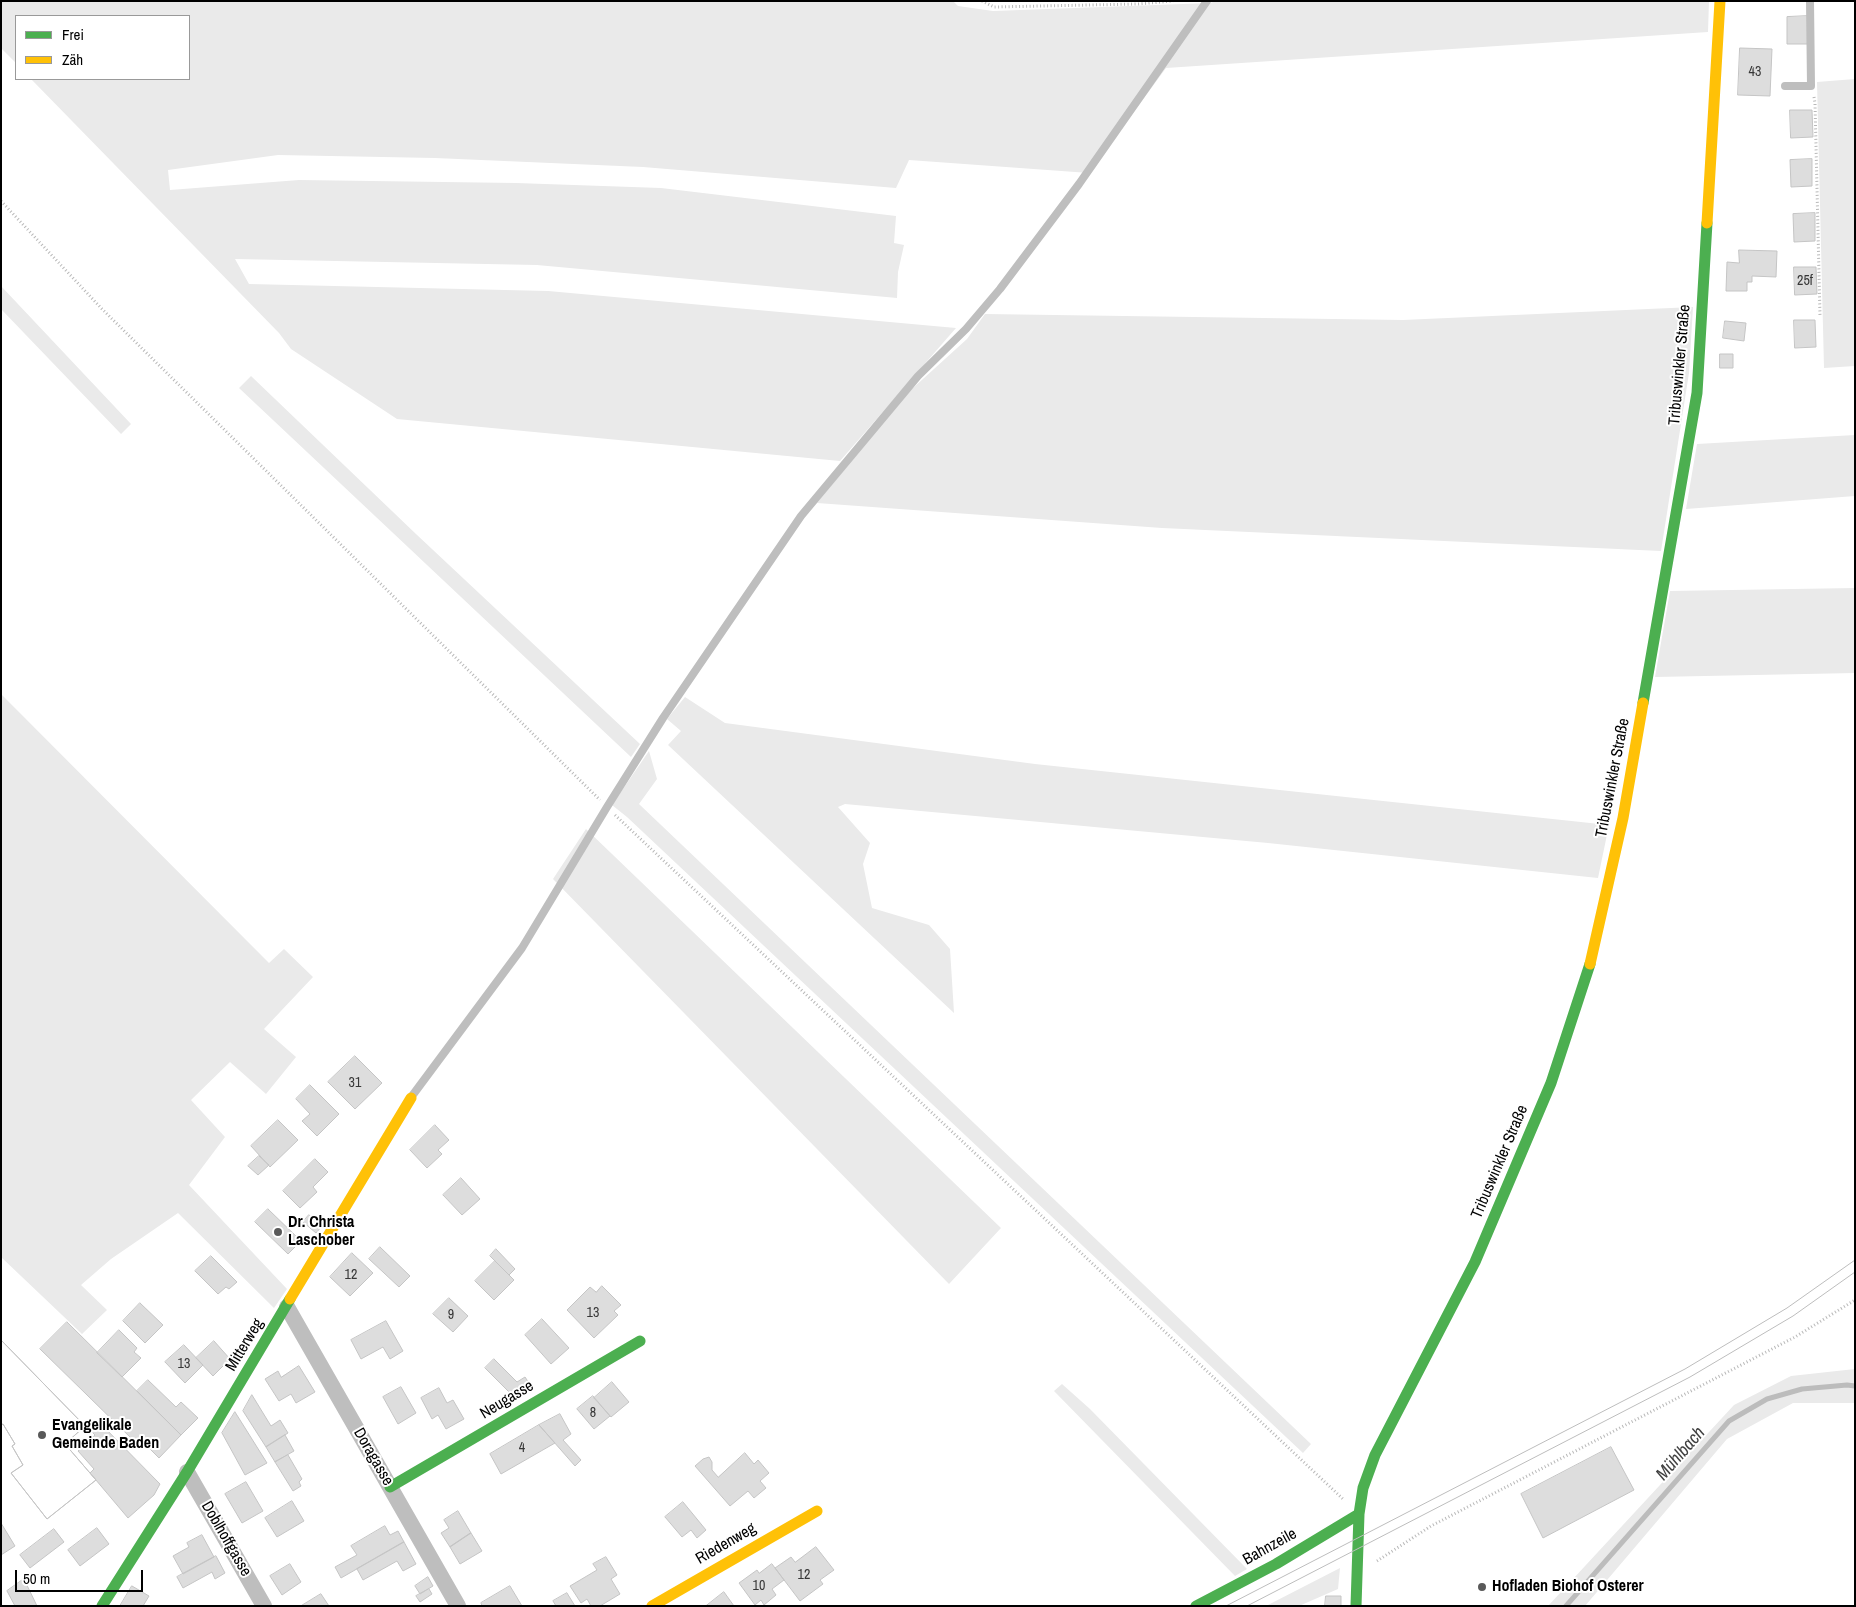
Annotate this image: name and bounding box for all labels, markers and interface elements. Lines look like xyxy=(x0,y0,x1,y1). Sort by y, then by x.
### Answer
legend xyxy=(15,15,190,80)
text: Frei xyxy=(62,24,84,45)
text: Zäh xyxy=(62,49,83,70)
house number: 43 xyxy=(1749,64,1761,80)
house number: 25f xyxy=(1797,273,1813,289)
street label: Tribuswinkler Straße xyxy=(1665,304,1695,426)
street label: Tribuswinkler Straße xyxy=(1592,717,1634,839)
house number: 31 xyxy=(349,1075,361,1091)
street label: Tribuswinkler Straße xyxy=(1467,1102,1533,1222)
place label: Dr. Christa Laschober xyxy=(288,1213,354,1251)
marker: Dr. Christa Laschober xyxy=(272,1226,284,1238)
house number: 12 xyxy=(345,1267,357,1283)
house number: 13 xyxy=(587,1305,599,1321)
house number: 9 xyxy=(448,1307,454,1323)
street label: Mitterweg xyxy=(222,1315,268,1375)
house number: 13 xyxy=(178,1356,190,1372)
street label: Neugasse xyxy=(477,1377,537,1423)
house number: 8 xyxy=(590,1405,596,1421)
place label: Evangelikale Gemeinde Baden xyxy=(52,1416,159,1454)
water label: Mühlbach xyxy=(1652,1423,1710,1485)
street label: Doragasse xyxy=(349,1425,397,1489)
marker: Evangelikale Gemeinde Baden xyxy=(36,1429,48,1441)
house number: 4 xyxy=(519,1440,525,1456)
street label: Doblhoffgasse xyxy=(197,1498,255,1580)
street label: Riedenweg xyxy=(692,1519,760,1569)
street label: Bahnzeile xyxy=(1240,1524,1300,1570)
scale bar xyxy=(18,1560,145,1592)
house number: 12 xyxy=(798,1567,810,1583)
text: 50 m xyxy=(23,1568,50,1589)
place label: Hofladen Biohof Osterer xyxy=(1492,1577,1644,1597)
house number: 10 xyxy=(753,1578,765,1594)
marker: Hofladen Biohof Osterer xyxy=(1476,1581,1488,1593)

